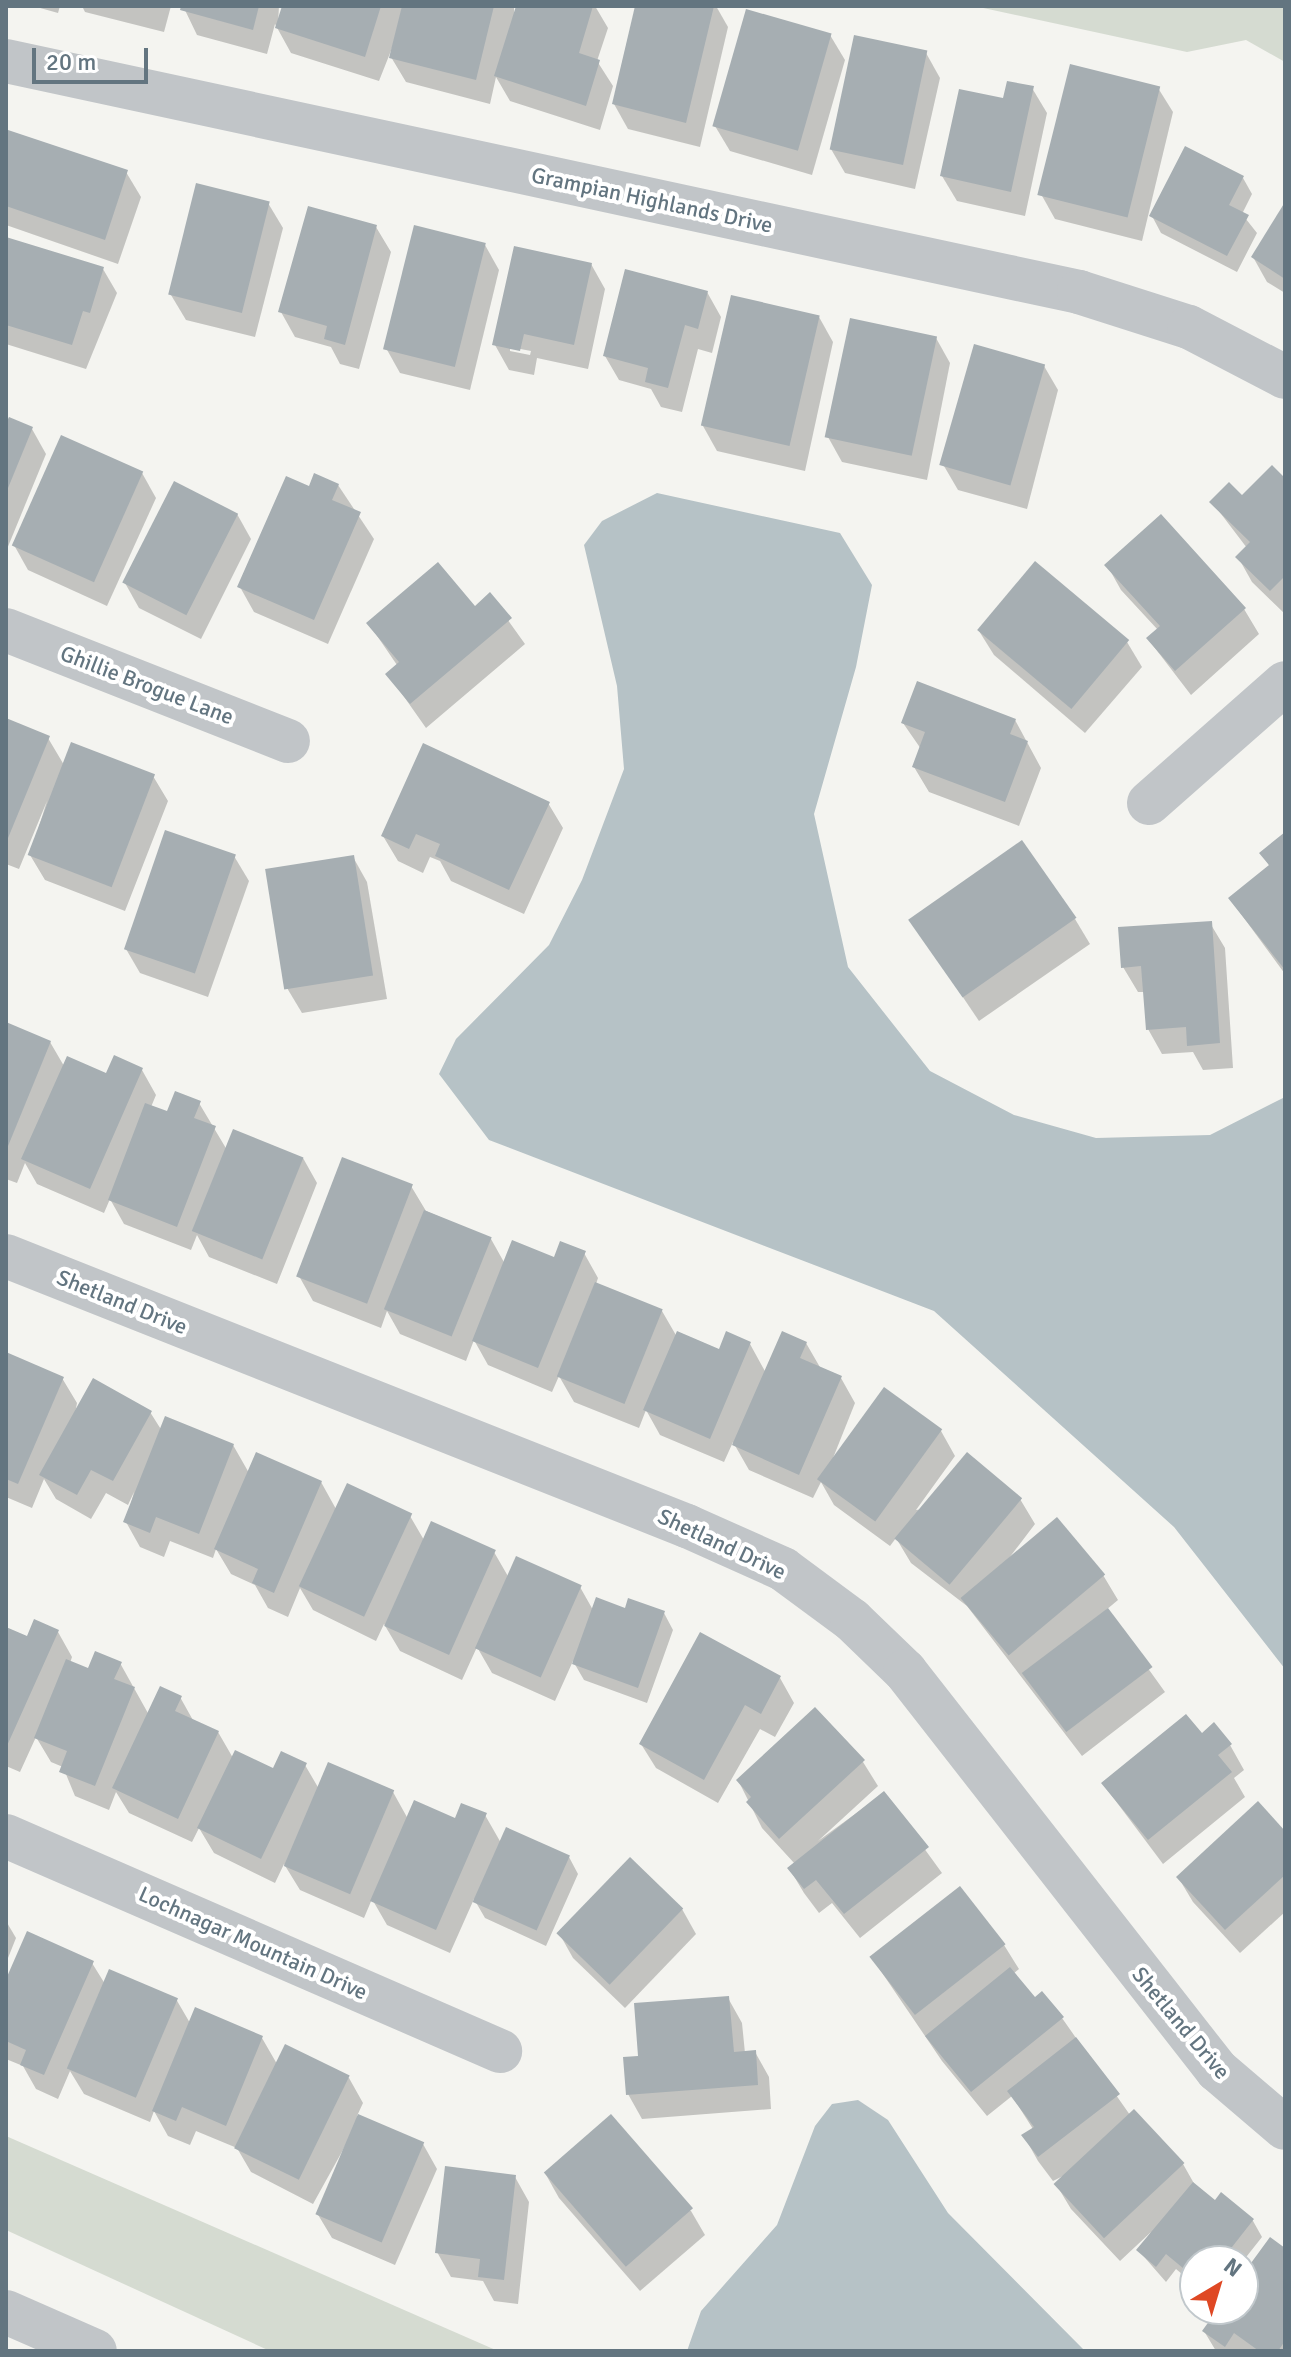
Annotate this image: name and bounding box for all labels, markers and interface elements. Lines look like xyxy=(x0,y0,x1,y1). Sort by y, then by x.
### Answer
scale bar xyxy=(36,32,152,82)
text: 20 m xyxy=(46,47,96,77)
street label: Grampian Highlands Drive xyxy=(529,162,775,238)
street label: Ghillie Brogue Lane xyxy=(57,640,237,730)
street label: Shetland Drive xyxy=(53,1264,191,1340)
street label: Shetland Drive xyxy=(654,1503,790,1585)
street label: Lochnagar Mountain Drive xyxy=(135,1881,371,2005)
street label: Shetland Drive xyxy=(1126,1962,1236,2084)
north arrow xyxy=(1179,2245,1259,2325)
text: N xyxy=(1219,2252,1247,2283)

